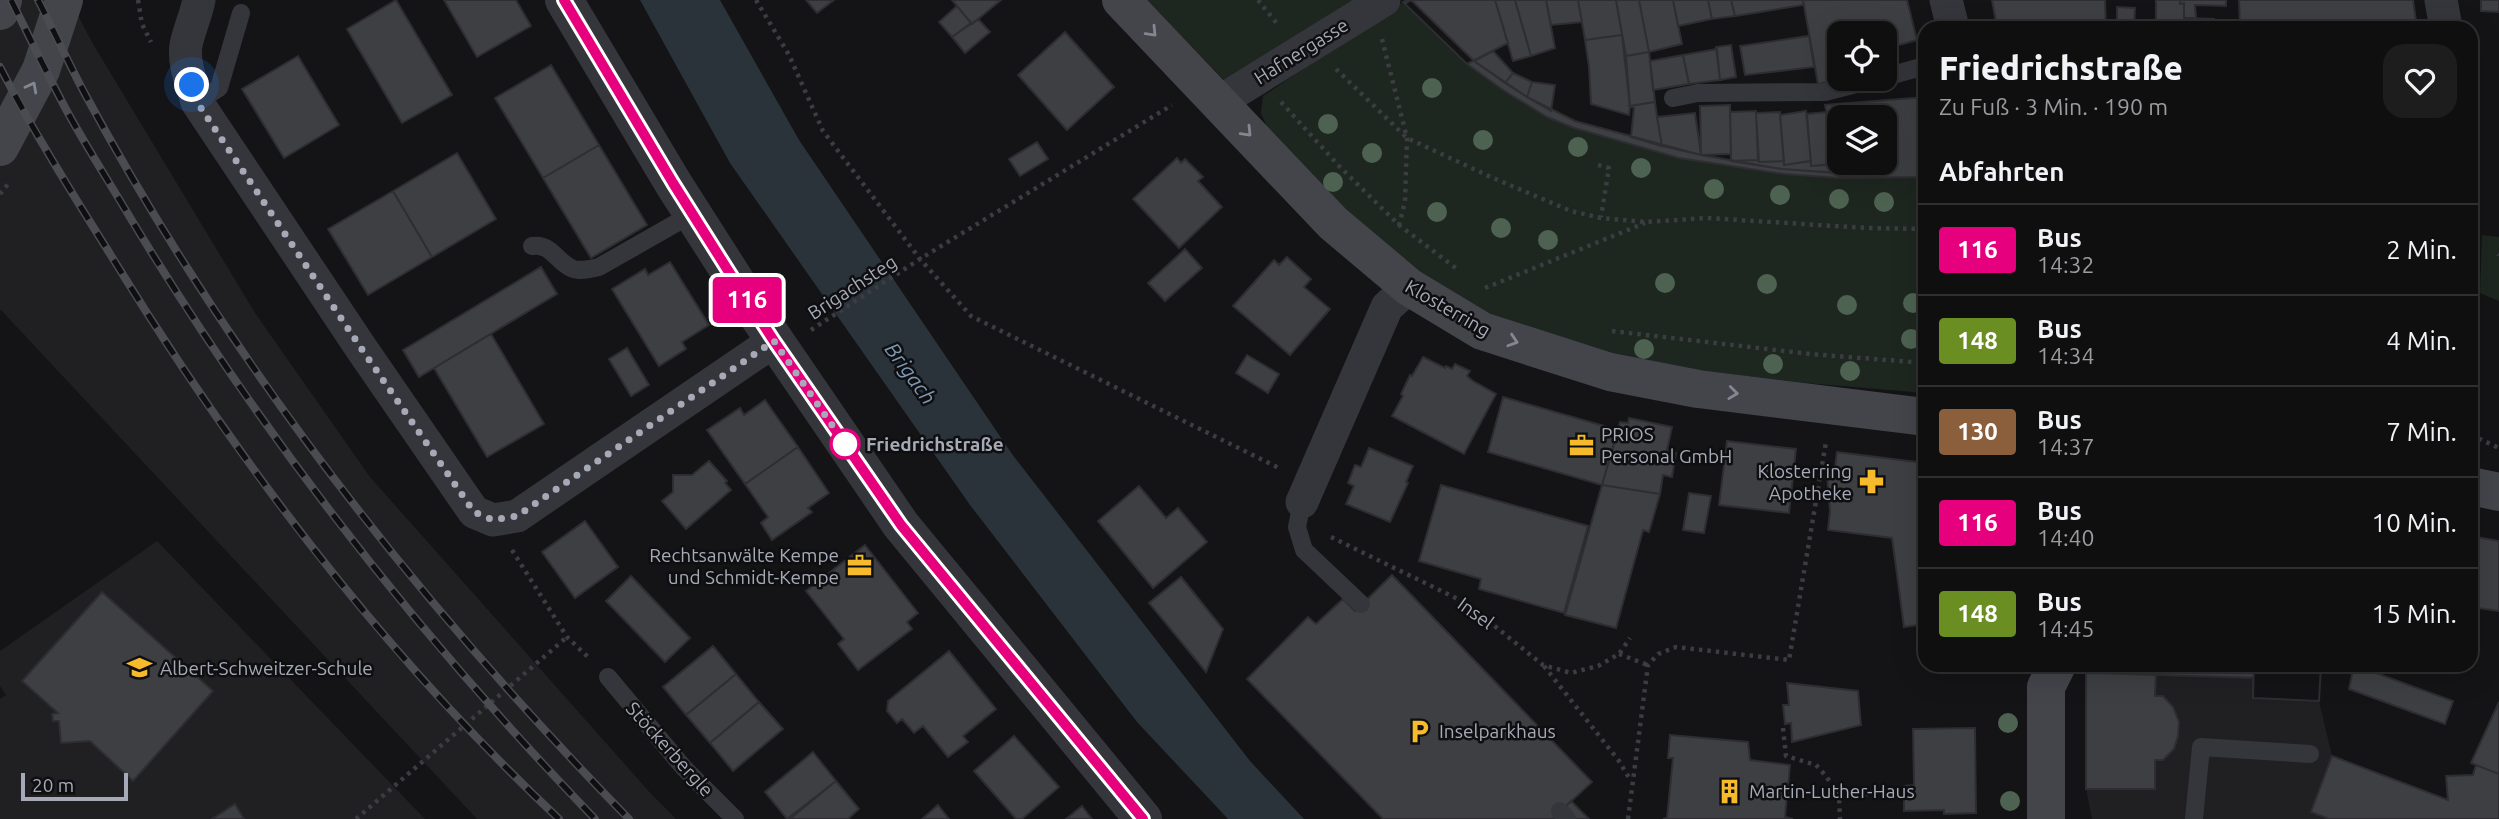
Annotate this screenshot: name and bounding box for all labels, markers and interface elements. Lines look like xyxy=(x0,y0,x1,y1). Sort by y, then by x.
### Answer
street label: Hafnergasse xyxy=(1250,13,1352,89)
map controls xyxy=(1827,21,1897,175)
button: locate xyxy=(1827,21,1897,91)
one-way arrow xyxy=(1144,24,1157,37)
button: heart xyxy=(2383,44,2457,118)
text: Friedrichstraße xyxy=(1939,49,2183,86)
your location xyxy=(174,67,209,102)
one-way arrow xyxy=(24,81,38,94)
text: Zu Fuß · 3 Min. · 190 m xyxy=(1939,94,2168,119)
button: layers xyxy=(1827,105,1897,175)
one-way arrow xyxy=(1239,124,1251,137)
text: Abfahrten xyxy=(1939,157,2064,186)
text: Bus xyxy=(2037,223,2082,252)
text: 2 Min. xyxy=(2386,235,2457,264)
text: 116 xyxy=(1957,236,1998,263)
street label: Brigachsteg xyxy=(804,250,900,324)
text: 14:32 xyxy=(2037,252,2095,277)
street label: Klosterring xyxy=(1402,275,1494,341)
line badge: 116 xyxy=(707,277,787,323)
text: 116 xyxy=(727,286,767,313)
text: Bus xyxy=(2037,314,2082,343)
text: 4 Min. xyxy=(2386,326,2457,355)
text: 148 xyxy=(1957,327,1998,354)
one-way arrow xyxy=(1506,332,1518,347)
water label: Brigach xyxy=(881,337,941,409)
text: 14:34 xyxy=(2037,343,2095,368)
one-way arrow xyxy=(1728,386,1739,401)
text: Bus xyxy=(2037,405,2082,434)
text: 7 Min. xyxy=(2386,417,2457,446)
text: 130 xyxy=(1957,418,1998,445)
place label: PRIOS Personal GmbH xyxy=(1601,423,1732,467)
marker: Friedrichstraße xyxy=(830,429,860,459)
office icon: PRIOS Personal GmbH xyxy=(1567,431,1595,459)
place label: Friedrichstraße xyxy=(866,433,1004,455)
text: 14:37 xyxy=(2037,434,2095,459)
place label: Klosterring Apotheke xyxy=(1757,460,1852,504)
pharmacy icon: Klosterring Apotheke xyxy=(1858,468,1886,496)
text: Bus xyxy=(2037,496,2082,525)
text: 10 Min. xyxy=(2372,508,2457,537)
text: 116 xyxy=(1957,509,1998,536)
text: 14:40 xyxy=(2037,525,2095,550)
place label: Rechtsanwälte Kempe und Schmidt-Kempe xyxy=(649,544,839,588)
office icon: Rechtsanwälte Kempe und Schmidt-Kempe xyxy=(845,552,873,580)
text: Bus xyxy=(2037,587,2082,616)
street label: Insel xyxy=(1454,593,1498,633)
text: 15 Min. xyxy=(2372,599,2457,628)
text: 148 xyxy=(1957,600,1998,627)
text: 14:45 xyxy=(2037,616,2095,641)
school or university icon: Albert-Schweitzer-Schule xyxy=(126,654,154,682)
place label: Albert-Schweitzer-Schule xyxy=(160,657,373,679)
street label: Stöckerbergle xyxy=(622,697,718,801)
parking icon: Inselparkhaus xyxy=(1405,717,1433,745)
place label: Inselparkhaus xyxy=(1439,720,1556,742)
scale bar xyxy=(21,770,128,802)
text: 20 m xyxy=(32,774,74,796)
building icon: Martin-Luther-Haus xyxy=(1715,777,1743,805)
place label: Martin-Luther-Haus xyxy=(1749,780,1915,802)

